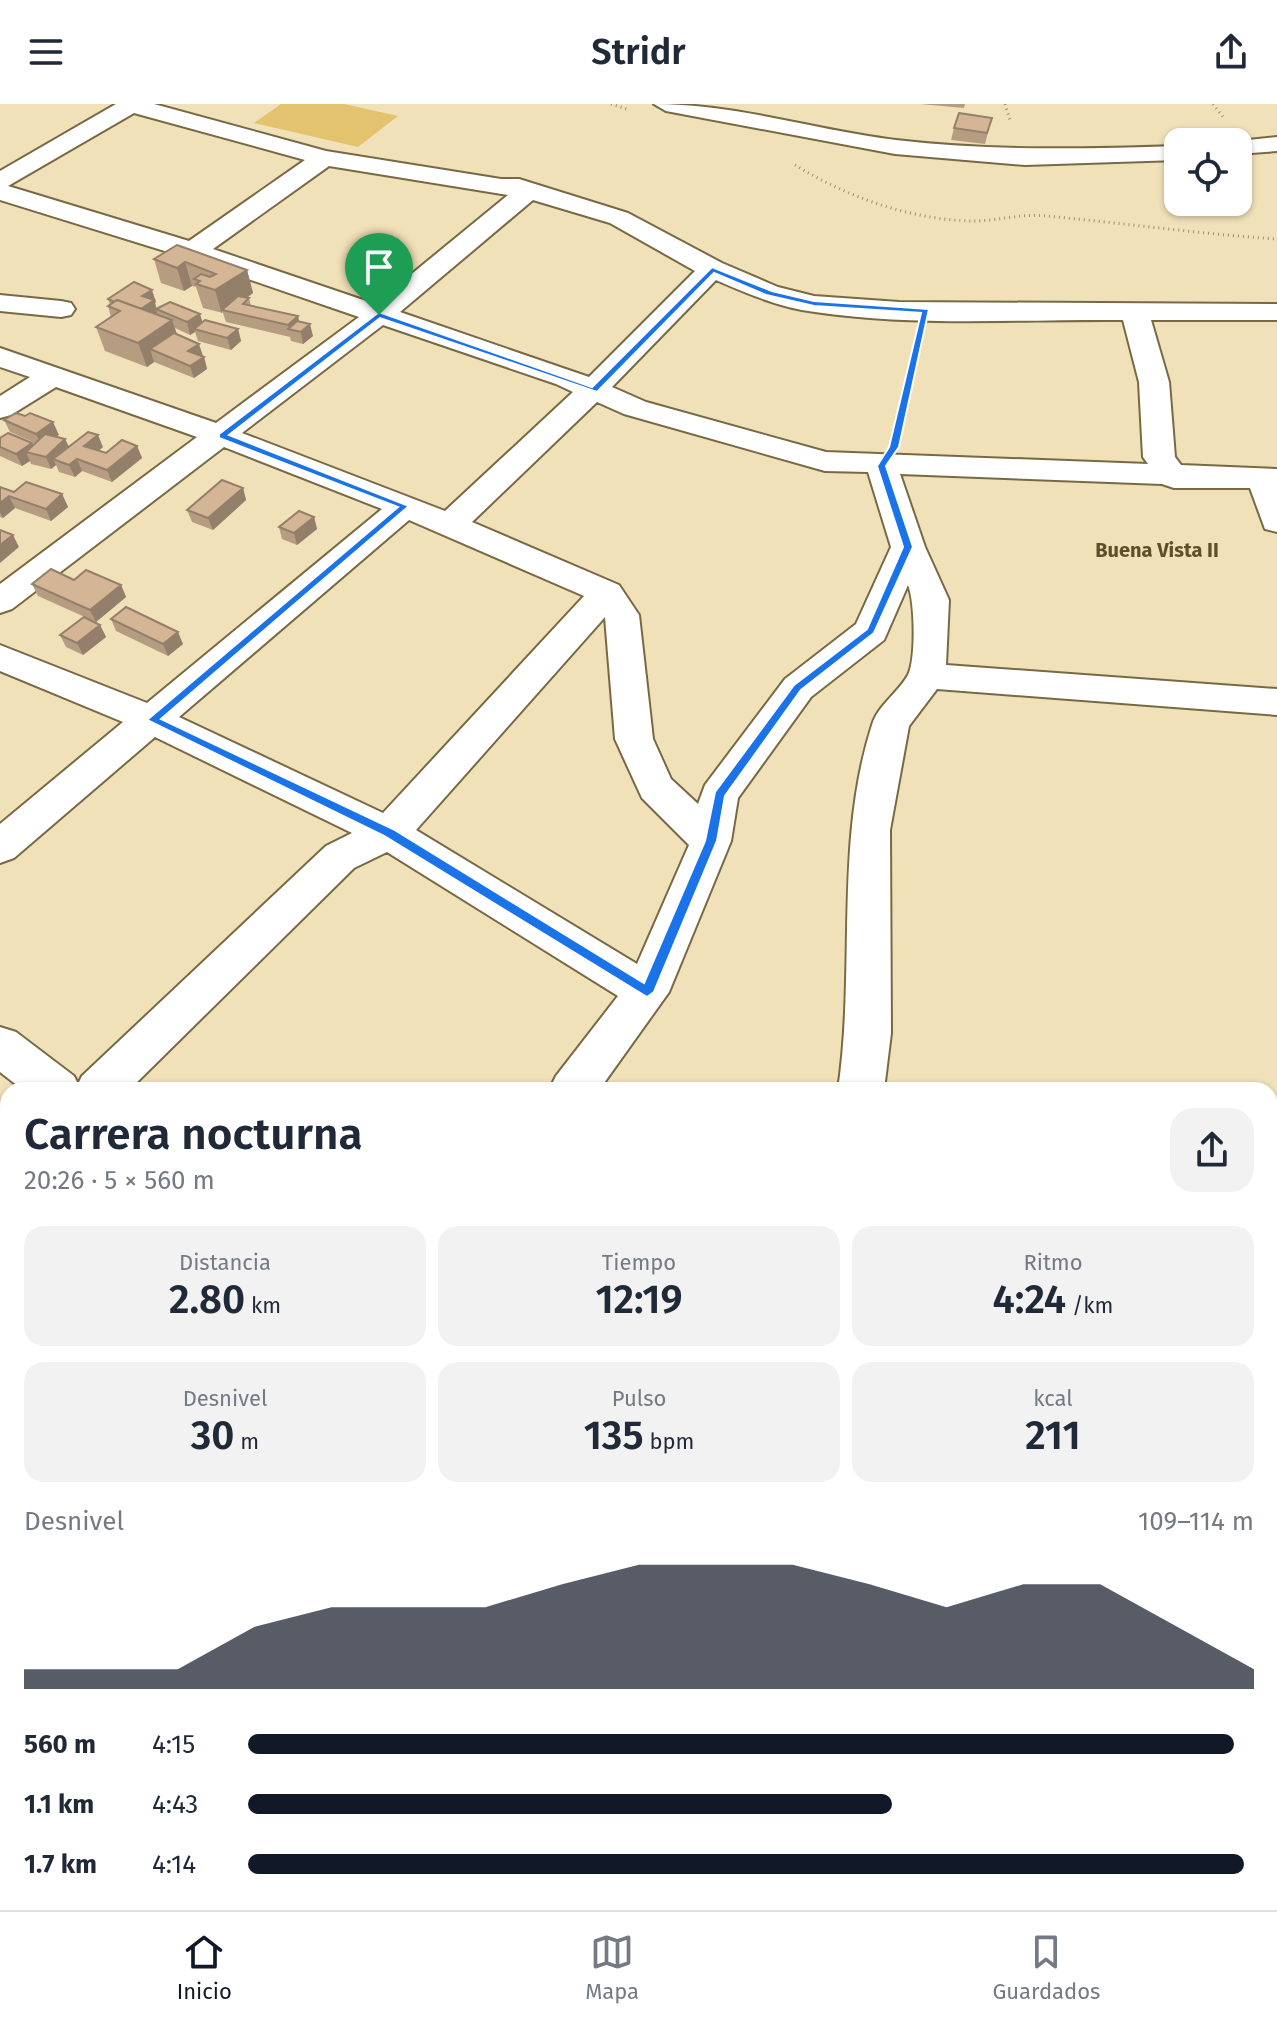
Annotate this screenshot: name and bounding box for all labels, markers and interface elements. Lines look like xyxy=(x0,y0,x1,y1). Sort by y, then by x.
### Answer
icon: menu xyxy=(24,30,68,74)
text: Stridr xyxy=(591,30,686,74)
icon: share xyxy=(1209,30,1253,74)
map controls xyxy=(1164,128,1252,216)
button: locate xyxy=(1164,128,1252,216)
pin xyxy=(345,233,413,315)
icon: arrive xyxy=(357,245,401,289)
district label: Buena Vista II xyxy=(1095,538,1219,562)
text: Carrera nocturna xyxy=(24,1108,363,1161)
button: share xyxy=(1170,1108,1254,1192)
text: 20:26 · 5 × 560 m xyxy=(24,1165,215,1196)
text: Distancia xyxy=(179,1249,271,1276)
text: Tiempo xyxy=(602,1249,676,1276)
text: Ritmo xyxy=(1023,1249,1083,1276)
text: 2.80 xyxy=(169,1276,245,1324)
text: 12:19 xyxy=(595,1276,683,1324)
text: 4:24 xyxy=(993,1276,1066,1324)
text: km xyxy=(245,1292,281,1319)
text: /km xyxy=(1066,1292,1113,1319)
text: Desnivel xyxy=(183,1385,267,1412)
text: Pulso xyxy=(612,1385,666,1412)
text: kcal xyxy=(1033,1385,1073,1412)
text: 30 xyxy=(191,1412,235,1460)
text: 135 xyxy=(584,1412,644,1460)
text: 211 xyxy=(1025,1412,1081,1460)
text: m xyxy=(235,1428,259,1455)
text: bpm xyxy=(644,1428,694,1455)
text: Desnivel xyxy=(24,1506,124,1537)
text: 109–114 m xyxy=(1138,1506,1254,1537)
text: 560 m xyxy=(24,1729,96,1760)
text: 4:15 xyxy=(152,1729,195,1760)
text: 1.1 km xyxy=(24,1789,94,1820)
text: 4:43 xyxy=(152,1789,198,1820)
text: 1.7 km xyxy=(24,1849,97,1880)
text: 4:14 xyxy=(152,1849,196,1880)
tab: Inicio xyxy=(177,1930,232,2005)
tab: Mapa xyxy=(585,1930,639,2005)
tab: Guardados xyxy=(992,1930,1100,2005)

